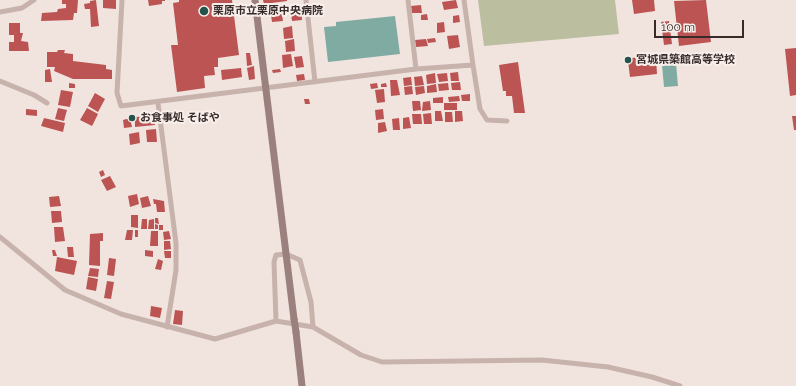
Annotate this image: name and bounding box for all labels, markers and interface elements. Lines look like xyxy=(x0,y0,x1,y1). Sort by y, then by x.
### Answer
place label: 栗原市立栗原中央病院 xyxy=(213,4,323,18)
marker: 栗原市立栗原中央病院 xyxy=(198,5,210,17)
scale bar xyxy=(656,12,746,38)
text: 100 m xyxy=(661,20,695,34)
place label: 宮城県築館高等学校 xyxy=(636,53,735,67)
marker: 宮城県築館高等学校 xyxy=(623,55,633,65)
place label: お食事処 そばや xyxy=(140,111,220,125)
marker: お食事処 そばや xyxy=(127,113,137,123)

